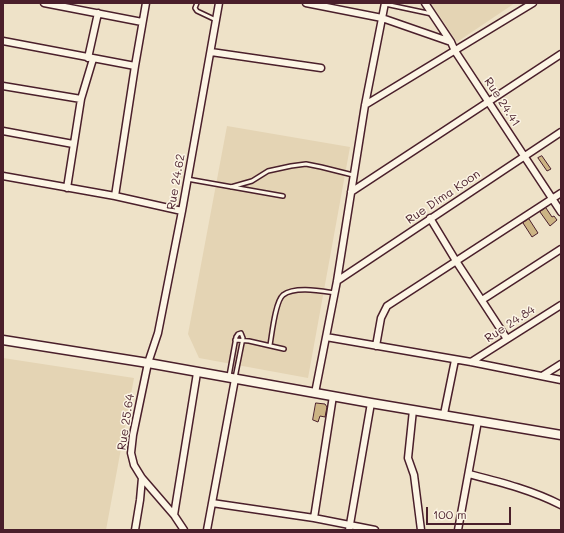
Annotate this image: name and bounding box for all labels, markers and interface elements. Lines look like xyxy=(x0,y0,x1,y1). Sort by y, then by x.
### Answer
street label: Rue 24.41 xyxy=(481,75,523,129)
street label: Rue 24.62 xyxy=(164,153,188,211)
street label: Rue Dima Koon xyxy=(403,167,483,227)
street label: Rue 24.84 xyxy=(482,302,538,346)
street label: Rue 25.64 xyxy=(114,393,138,451)
scale bar xyxy=(428,499,513,525)
text: 100 m xyxy=(433,506,467,522)

